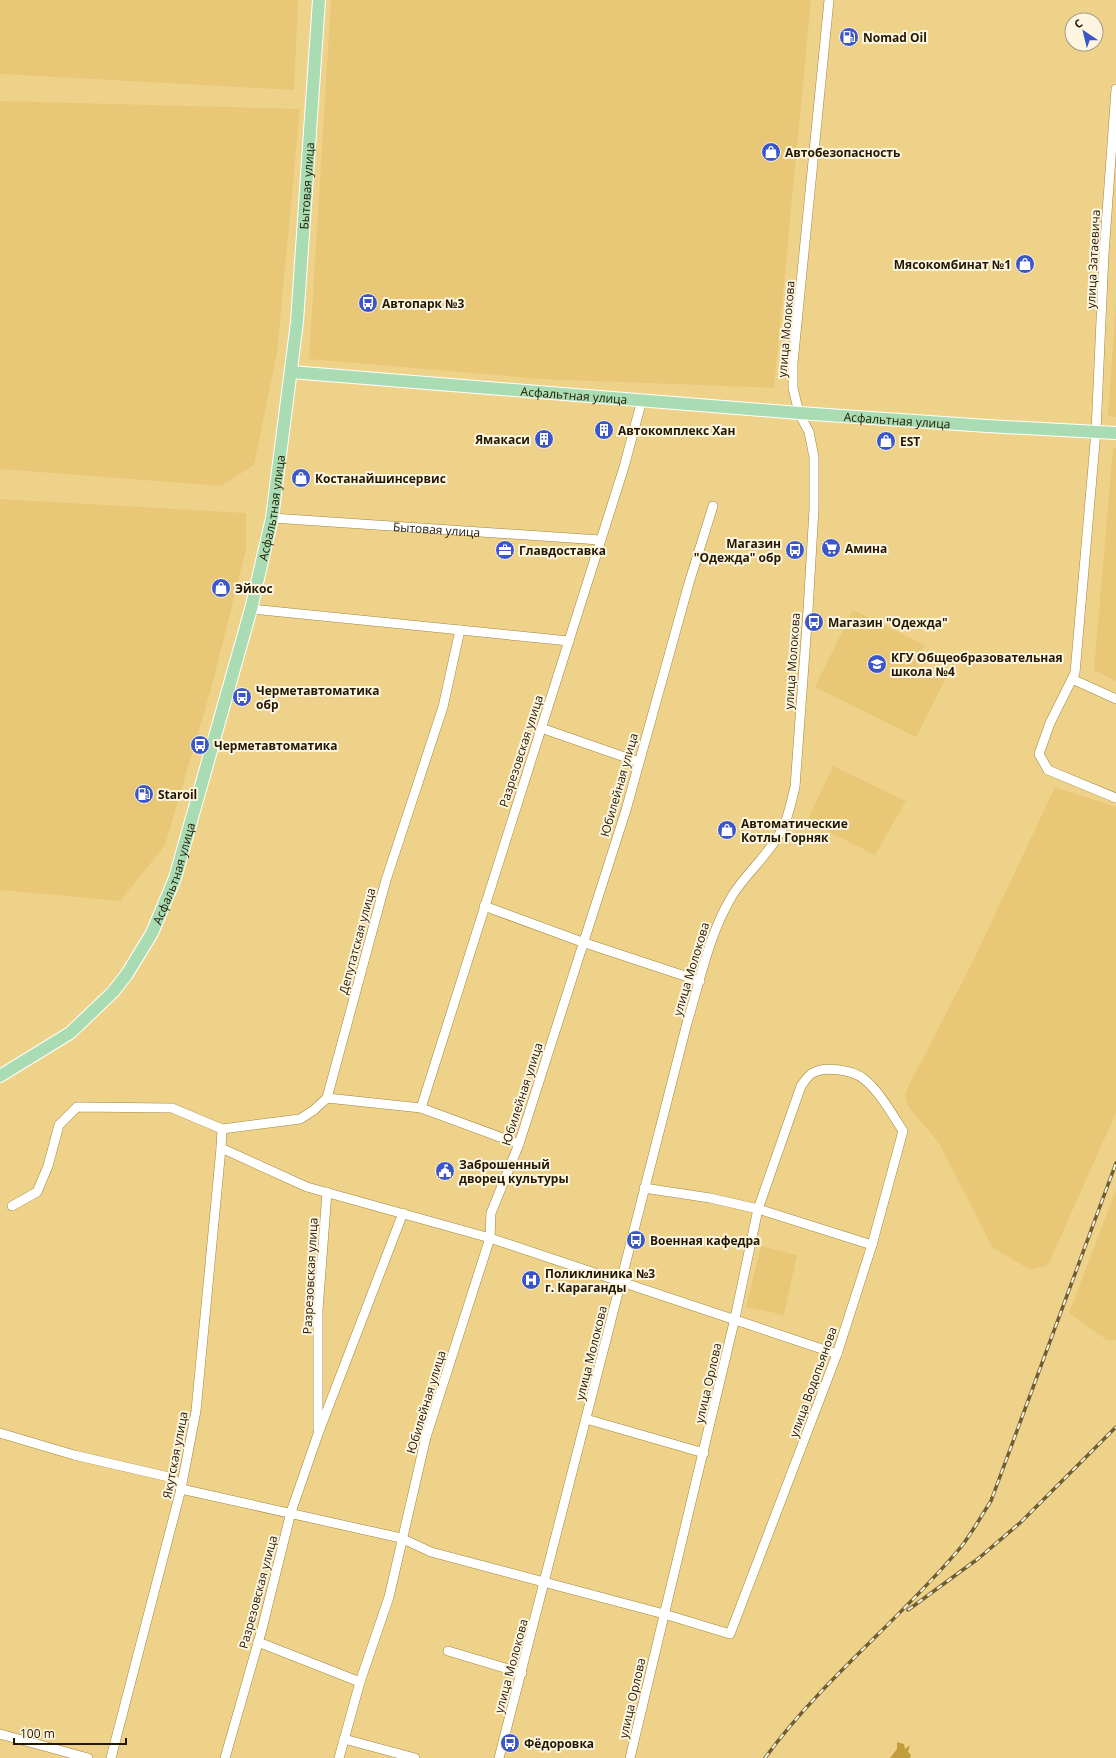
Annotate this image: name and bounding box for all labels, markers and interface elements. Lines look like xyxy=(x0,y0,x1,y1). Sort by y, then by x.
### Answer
north arrow xyxy=(1064,12,1104,52)
text: С xyxy=(1071,15,1085,32)
fuel station icon: Nomad Oil xyxy=(838,26,860,48)
place label: Nomad Oil xyxy=(863,29,927,46)
shop icon: Автобезопасность xyxy=(760,141,782,163)
street label: Бытовая улица xyxy=(295,142,318,230)
place label: Автобезопасность xyxy=(785,144,900,161)
street label: улица Затаевича xyxy=(1082,209,1104,309)
shop icon: Мясокомбинат №1 xyxy=(1014,253,1036,275)
place label: Мясокомбинат №1 xyxy=(894,256,1011,273)
street label: улица Молокова xyxy=(773,280,799,378)
bus stop icon: Автопарк №3 xyxy=(357,292,379,314)
place label: Автопарк №3 xyxy=(382,295,464,312)
street label: Асфальтная улица xyxy=(520,382,628,408)
street label: Асфальтная улица xyxy=(843,408,951,432)
building icon: Автокомплекс Хан xyxy=(593,419,615,441)
place label: Автокомплекс Хан xyxy=(618,422,736,439)
building icon: Ямакаси xyxy=(533,428,555,450)
shop icon: EST xyxy=(875,430,897,452)
place label: Ямакаси xyxy=(474,431,530,448)
place label: EST xyxy=(900,433,920,450)
street label: Асфальтная улица xyxy=(254,454,288,562)
shop icon: Костанайшинсервис xyxy=(290,467,312,489)
place label: Костанайшинсервис xyxy=(315,470,446,487)
street label: Бытовая улица xyxy=(392,518,481,540)
place label: Магазин "Одежда" обр xyxy=(694,535,781,566)
supermarket icon: Амина xyxy=(820,537,842,559)
office icon: Главдоставка xyxy=(494,539,516,561)
bus stop icon: Магазин "Одежда" обр xyxy=(784,539,806,561)
place label: Амина xyxy=(845,540,887,557)
place label: Главдоставка xyxy=(519,542,606,559)
shop icon: Эйкос xyxy=(210,577,232,599)
place label: Эйкос xyxy=(235,580,273,597)
bus stop icon: Магазин "Одежда" xyxy=(803,611,825,633)
street label: улица Молокова xyxy=(780,612,804,710)
place label: Магазин "Одежда" xyxy=(828,614,948,631)
place label: КГУ Общеобразовательная школа №4 xyxy=(891,649,1063,680)
school or university icon: КГУ Общеобразовательная школа №4 xyxy=(866,653,888,675)
place label: Черметавтоматика обр xyxy=(256,682,379,713)
bus stop icon: Черметавтоматика обр xyxy=(231,686,253,708)
street label: Разрезовская улица xyxy=(495,693,547,809)
street label: Юбилейная улица xyxy=(596,731,642,839)
bus stop icon: Черметавтоматика xyxy=(189,734,211,756)
place label: Черметавтоматика xyxy=(214,737,337,754)
fuel station icon: Staroil xyxy=(133,783,155,805)
place label: Staroil xyxy=(158,786,197,803)
place label: Автоматические Котлы Горняк xyxy=(741,815,848,846)
shop icon: Автоматические Котлы Горняк xyxy=(716,819,738,841)
street label: Асфальтная улица xyxy=(148,820,199,927)
street label: Депутатская улица xyxy=(335,886,379,996)
street label: улица Молокова xyxy=(669,920,713,1018)
street label: Юбилейная улица xyxy=(497,1040,547,1148)
place label: Заброшенный дворец культуры xyxy=(459,1156,569,1187)
public building icon: Заброшенный дворец культуры xyxy=(434,1160,456,1182)
street label: Разрезовская улица xyxy=(298,1217,322,1335)
bus stop icon: Военная кафедра xyxy=(625,1229,647,1251)
place label: Военная кафедра xyxy=(650,1232,760,1249)
place label: Поликлиника №3 г. Караганды xyxy=(545,1265,655,1296)
hospital icon: Поликлиника №3 г. Караганды xyxy=(520,1269,542,1291)
street label: улица Молокова xyxy=(571,1304,611,1402)
street label: улица Водопьянова xyxy=(785,1324,841,1440)
street label: улица Орлова xyxy=(690,1341,726,1425)
street label: Юбилейная улица xyxy=(402,1348,450,1456)
street label: Якутская улица xyxy=(158,1410,192,1500)
street label: Разрезовская улица xyxy=(235,1533,281,1651)
street label: улица Молокова xyxy=(490,1617,532,1715)
street label: улица Орлова xyxy=(614,1656,650,1740)
scale bar xyxy=(14,1720,126,1746)
text: 100 m xyxy=(20,1725,55,1742)
bus stop icon: Фёдоровка xyxy=(499,1732,521,1754)
place label: Фёдоровка xyxy=(524,1735,594,1752)

